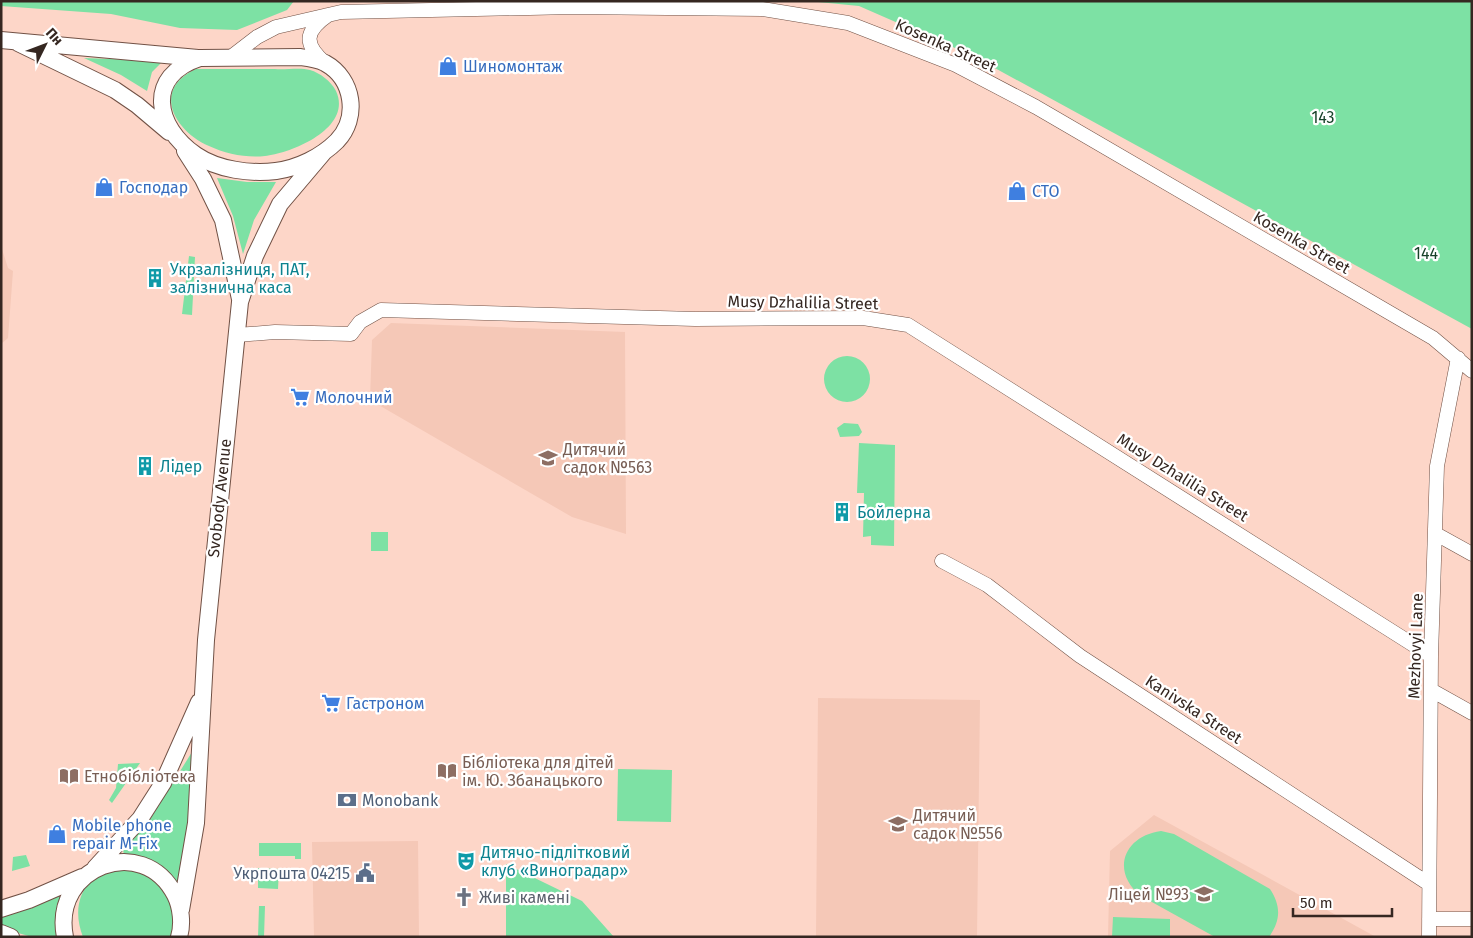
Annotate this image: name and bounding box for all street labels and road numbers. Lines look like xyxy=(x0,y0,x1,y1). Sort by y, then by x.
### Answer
street label: Kosenka Street xyxy=(892,15,999,76)
street label: Kosenka Street xyxy=(1250,207,1354,278)
street label: Musy Dzhalilia Street xyxy=(727,292,879,313)
street label: Musy Dzhalilia Street xyxy=(1114,429,1252,526)
street label: Svobody Avenue xyxy=(204,438,235,558)
street label: Mezhovyi Lane xyxy=(1404,593,1427,699)
street label: Kanivska Street xyxy=(1142,671,1246,748)

